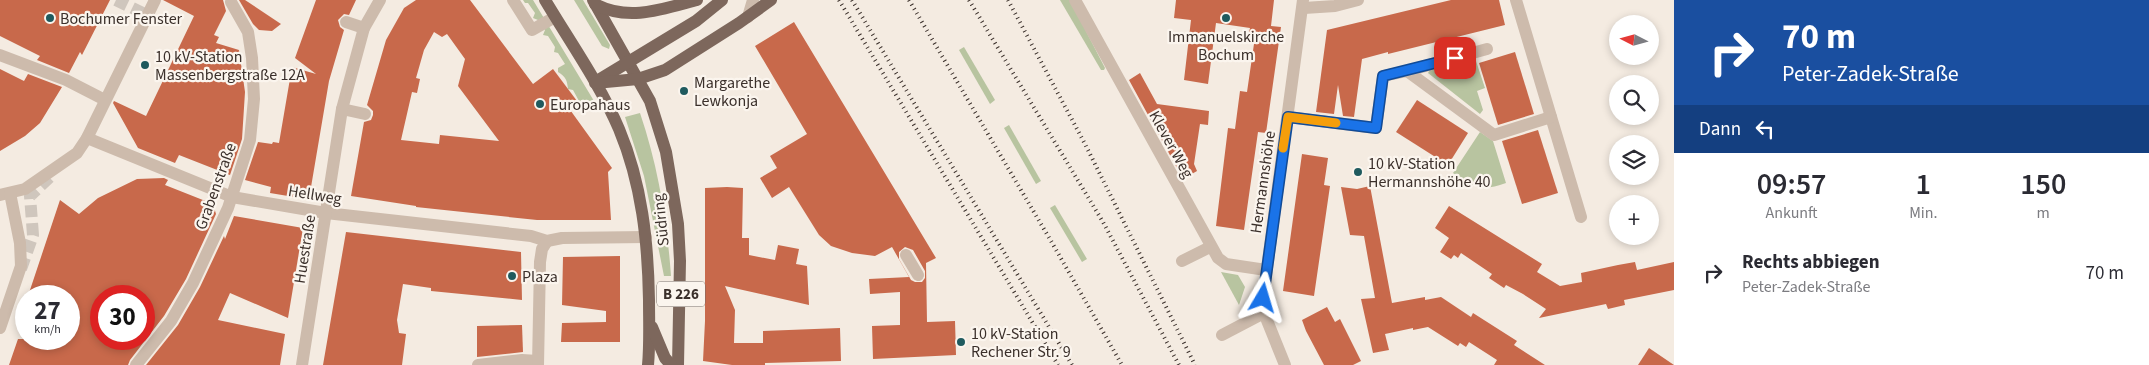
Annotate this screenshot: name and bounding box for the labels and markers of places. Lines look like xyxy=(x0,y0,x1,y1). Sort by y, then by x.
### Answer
place label: Bochumer Fenster xyxy=(60,8,183,30)
marker: Bochumer Fenster xyxy=(44,12,56,24)
marker: Immanuelskirche Bochum xyxy=(1220,12,1232,24)
place label: Immanuelskirche Bochum xyxy=(1168,26,1284,66)
pin xyxy=(1434,37,1476,79)
place label: 10 kV-Station Massenbergstraße 12A xyxy=(155,46,305,86)
marker: 10 kV-Station Massenbergstraße 12A xyxy=(139,59,151,71)
place label: Margarethe Lewkonja xyxy=(694,72,770,112)
marker: Margarethe Lewkonja xyxy=(678,85,690,97)
place label: Europahaus xyxy=(550,94,630,116)
marker: Europahaus xyxy=(534,98,546,110)
place label: 10 kV-Station Hermannshöhe 40 xyxy=(1368,153,1491,193)
marker: 10 kV-Station Hermannshöhe 40 xyxy=(1352,166,1364,178)
place label: Plaza xyxy=(522,266,558,288)
marker: Plaza xyxy=(506,270,518,282)
place label: 10 kV-Station Rechener Str. 9 xyxy=(971,323,1071,363)
marker: 10 kV-Station Rechener Str. 9 xyxy=(955,336,967,348)

